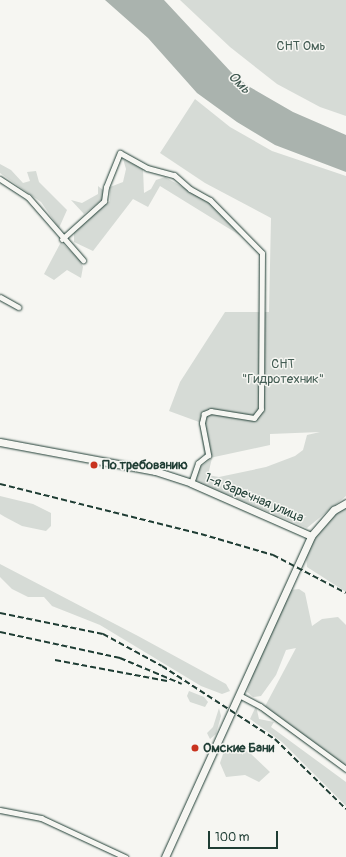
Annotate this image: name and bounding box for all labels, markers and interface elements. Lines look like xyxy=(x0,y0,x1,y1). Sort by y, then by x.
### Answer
park label: СНТ Омь xyxy=(276,38,326,54)
water label: Омь xyxy=(224,68,254,98)
park label: СНТ "Гидротехник" xyxy=(242,357,324,388)
place label: По требованию xyxy=(102,457,188,473)
marker: По требованию xyxy=(89,460,99,470)
street label: 1-я Заречная улица xyxy=(202,470,306,526)
place label: Омские Бани xyxy=(203,740,274,756)
marker: Омские Бани xyxy=(190,743,200,753)
scale bar xyxy=(210,823,280,849)
text: 100 m xyxy=(215,830,249,845)

